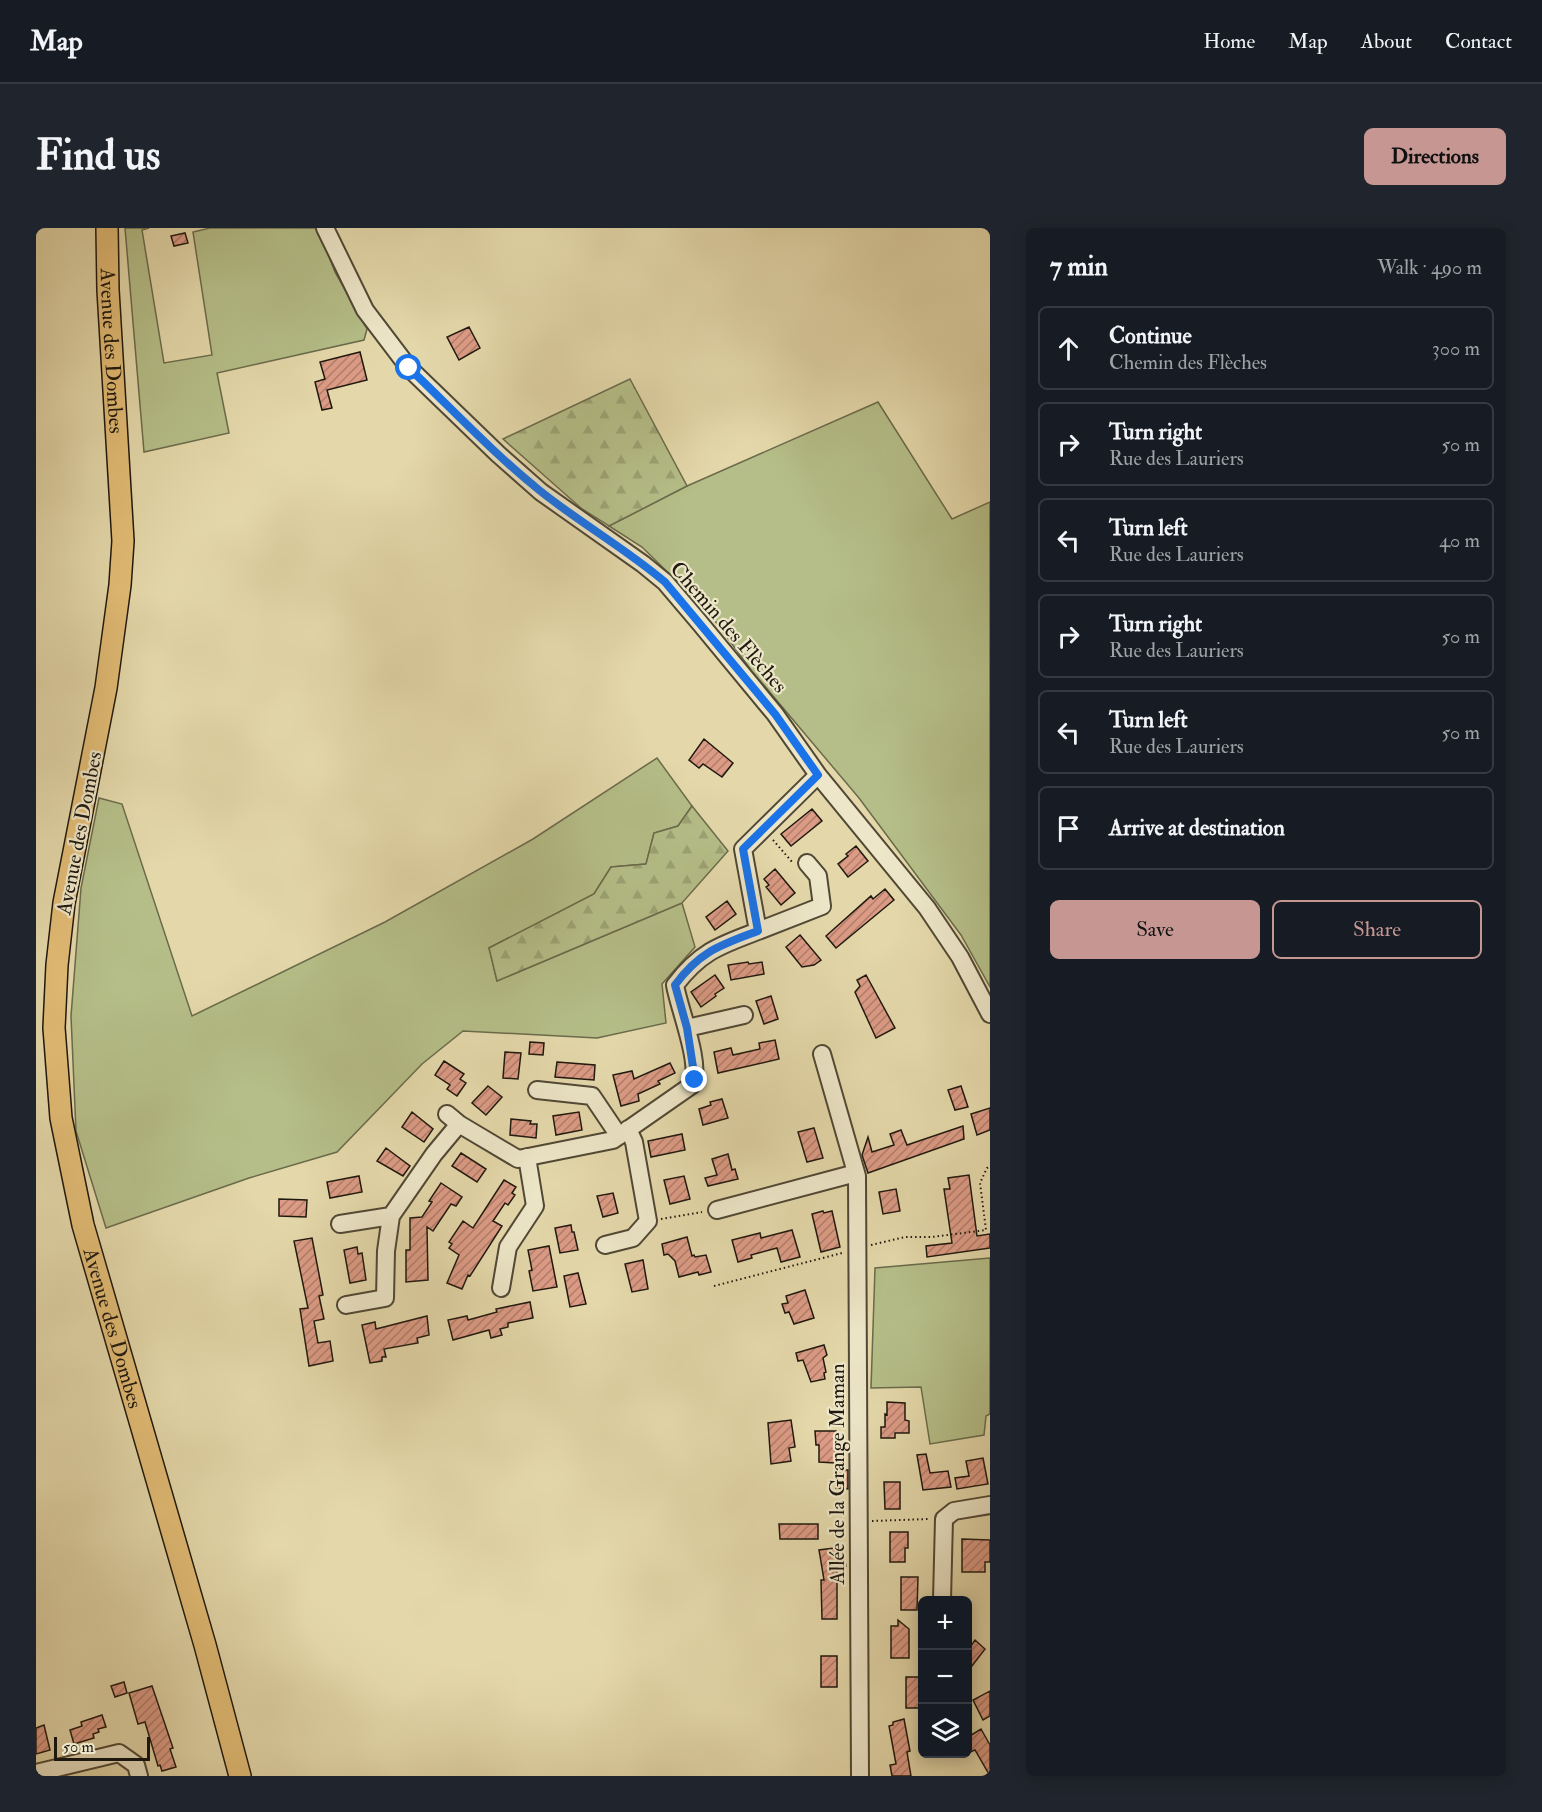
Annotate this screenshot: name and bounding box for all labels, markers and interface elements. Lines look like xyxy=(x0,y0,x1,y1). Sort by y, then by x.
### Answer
text: Map xyxy=(30,24,83,59)
text: Home xyxy=(1203,28,1255,55)
text: Map xyxy=(1288,28,1328,55)
text: About xyxy=(1361,28,1412,55)
text: Contact xyxy=(1445,28,1512,55)
button: Directions xyxy=(1364,128,1506,185)
text: Find us xyxy=(36,130,160,182)
text: 7 min xyxy=(1050,251,1108,283)
text: Walk · 490 m xyxy=(1377,255,1482,280)
street label: Avenue des Dombes xyxy=(94,267,130,434)
text: Continue xyxy=(1109,322,1192,350)
icon: ahead xyxy=(1052,332,1085,365)
text: 300 m xyxy=(1432,336,1480,361)
text: Chemin des Flèches xyxy=(1109,350,1267,375)
route start xyxy=(395,354,421,380)
text: Turn right xyxy=(1109,418,1202,446)
icon: right xyxy=(1052,428,1085,461)
text: 50 m xyxy=(1441,432,1480,457)
text: Rue des Lauriers xyxy=(1109,446,1244,471)
text: Turn left xyxy=(1109,514,1188,542)
icon: left xyxy=(1052,524,1085,557)
text: 40 m xyxy=(1439,528,1480,553)
text: Rue des Lauriers xyxy=(1109,542,1244,567)
street label: Chemin des Flèches xyxy=(664,556,793,699)
text: Turn right xyxy=(1109,610,1202,638)
icon: right xyxy=(1052,620,1085,653)
text: 50 m xyxy=(1441,624,1480,649)
text: Rue des Lauriers xyxy=(1109,638,1244,663)
text: Turn left xyxy=(1109,706,1188,734)
icon: left xyxy=(1052,716,1085,749)
text: 50 m xyxy=(1441,720,1480,745)
text: Rue des Lauriers xyxy=(1109,734,1244,759)
street label: Avenue des Dombes xyxy=(50,749,109,918)
icon: arrive xyxy=(1052,812,1085,845)
text: Arrive at destination xyxy=(1109,814,1285,842)
button: Save xyxy=(1050,900,1260,959)
button: Share xyxy=(1272,900,1482,959)
route end xyxy=(681,1066,707,1092)
street label: Avenue des Dombes xyxy=(76,1244,149,1412)
street label: Allée de la Grange Maman xyxy=(824,1363,851,1586)
map controls xyxy=(918,1596,972,1758)
button: + xyxy=(918,1596,972,1650)
button: − xyxy=(918,1650,972,1704)
button: layers xyxy=(918,1704,972,1758)
scale bar xyxy=(54,1734,150,1762)
text: 50 m xyxy=(63,1737,94,1757)

